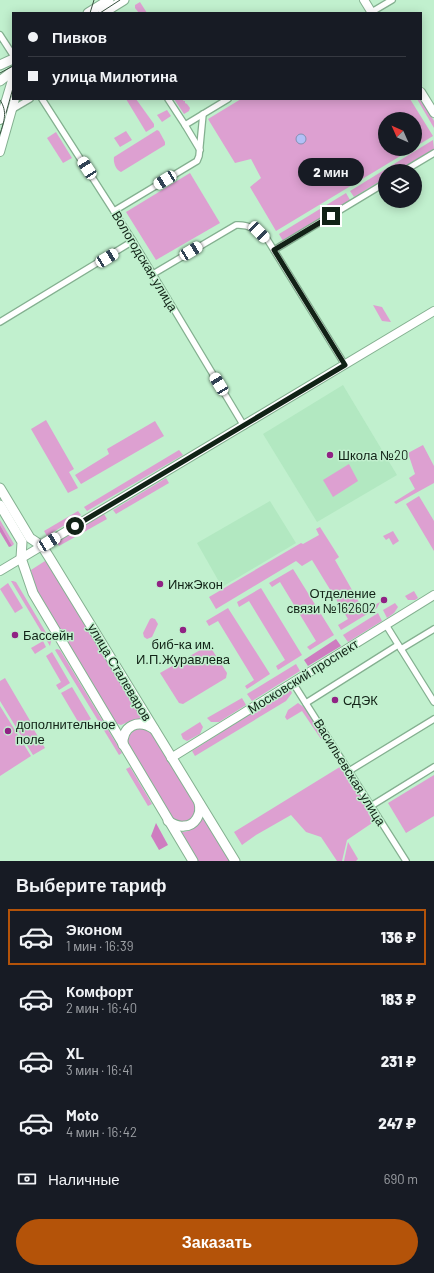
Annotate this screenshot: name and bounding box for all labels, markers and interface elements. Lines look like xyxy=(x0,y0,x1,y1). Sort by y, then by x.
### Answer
text: Пивков xyxy=(52,28,107,46)
text: улица Милютина xyxy=(52,67,177,85)
north arrow xyxy=(378,112,422,156)
map controls xyxy=(378,112,422,208)
car xyxy=(75,155,99,181)
callout: 2 мин xyxy=(298,158,364,186)
text: 2 мин xyxy=(313,164,349,180)
button: layers xyxy=(378,164,422,208)
car xyxy=(152,169,178,191)
route end xyxy=(322,207,340,225)
street label: Вологодская улица xyxy=(109,208,182,315)
car xyxy=(246,219,272,245)
car xyxy=(178,240,204,262)
car xyxy=(94,247,120,269)
car xyxy=(208,371,230,397)
place label: Школа №20 xyxy=(338,447,408,463)
marker: Школа №20 xyxy=(325,450,335,460)
route start xyxy=(66,517,84,535)
car xyxy=(36,531,62,553)
place label: ИнжЭкон xyxy=(168,576,223,592)
marker: ИнжЭкон xyxy=(155,579,165,589)
place label: Отделение связи №162602 xyxy=(287,585,376,616)
marker: Отделение связи №162602 xyxy=(379,595,389,605)
street label: улица Сталеваров xyxy=(85,620,155,724)
marker: биб-ка им. И.П.Журавлева xyxy=(178,625,188,635)
place label: Бассейн xyxy=(23,627,73,643)
marker: Бассейн xyxy=(10,630,20,640)
street label: Московский проспект xyxy=(245,635,362,717)
place label: биб-ка им. И.П.Журавлева xyxy=(136,636,231,667)
place label: СДЭК xyxy=(343,692,378,708)
marker: СДЭК xyxy=(330,695,340,705)
place label: дополнительное поле xyxy=(16,716,115,747)
street label: Васильевская улица xyxy=(311,716,390,829)
marker: дополнительное поле xyxy=(3,726,13,736)
text: Выберите тариф xyxy=(16,874,167,896)
icon: car xyxy=(18,919,54,955)
text: Эконом xyxy=(66,920,122,938)
text: 136 ₽ xyxy=(381,928,416,946)
text: 1 мин · 16:39 xyxy=(66,938,134,954)
icon: car xyxy=(18,981,54,1017)
text: Комфорт xyxy=(66,982,133,1000)
text: 183 ₽ xyxy=(381,990,416,1008)
text: 2 мин · 16:40 xyxy=(66,1000,137,1016)
icon: car xyxy=(18,1043,54,1079)
text: XL xyxy=(66,1044,84,1062)
text: 231 ₽ xyxy=(381,1052,416,1070)
text: 3 мин · 16:41 xyxy=(66,1062,133,1078)
icon: car xyxy=(18,1105,54,1141)
text: Moto xyxy=(66,1106,99,1124)
text: 247 ₽ xyxy=(378,1114,416,1132)
text: 4 мин · 16:42 xyxy=(66,1124,137,1140)
icon: cash xyxy=(16,1168,38,1190)
text: Наличные xyxy=(48,1170,120,1188)
text: 690 m xyxy=(384,1171,418,1187)
button: Заказать xyxy=(16,1219,418,1265)

